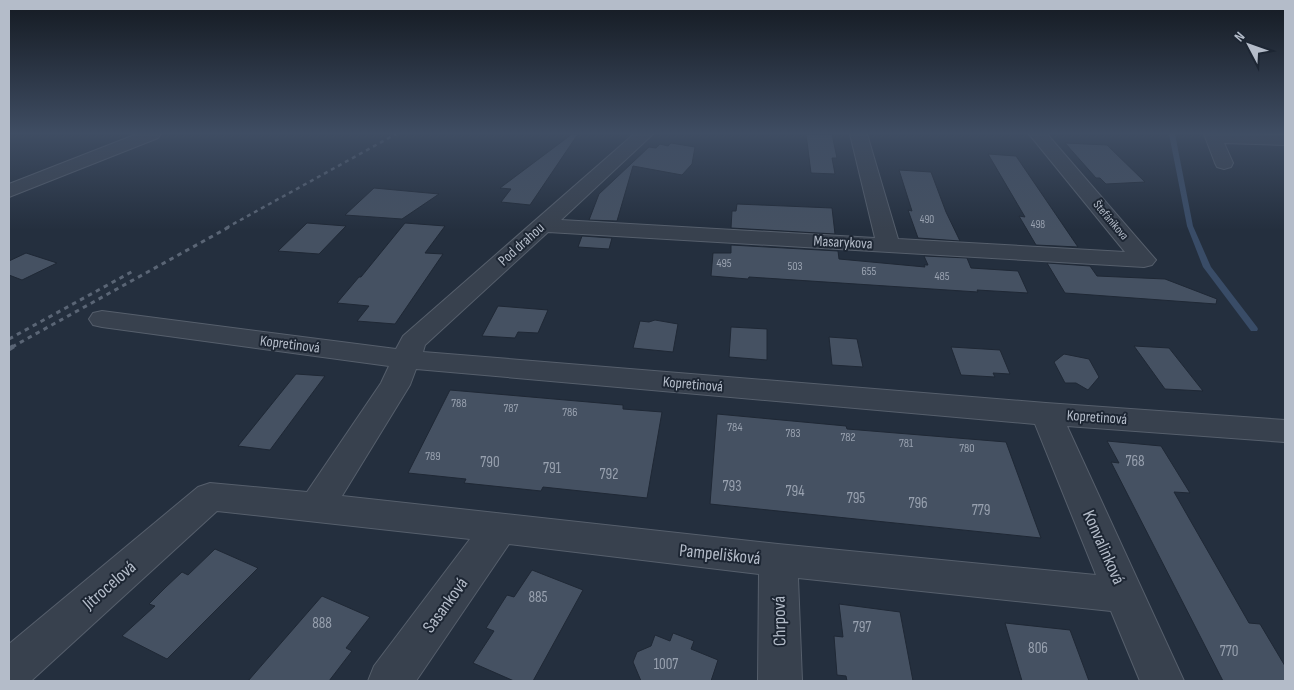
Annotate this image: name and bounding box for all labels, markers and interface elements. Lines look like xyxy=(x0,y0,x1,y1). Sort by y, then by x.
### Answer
north arrow xyxy=(1224,20,1274,70)
text: N xyxy=(1231,28,1248,45)
street label: Štefánikova xyxy=(1090,197,1132,244)
house number: 490 xyxy=(920,213,934,226)
house number: 498 xyxy=(1031,218,1045,231)
street label: Pod drahou xyxy=(494,219,549,270)
street label: Masarykova xyxy=(813,231,873,254)
house number: 495 xyxy=(716,256,732,271)
house number: 503 xyxy=(787,259,803,274)
house number: 655 xyxy=(862,264,877,279)
house number: 485 xyxy=(934,269,950,284)
street label: Kopretinová xyxy=(259,331,321,358)
street label: Kopretinová xyxy=(662,372,724,397)
house number: 788 xyxy=(451,396,467,411)
house number: 787 xyxy=(504,401,519,416)
house number: 786 xyxy=(562,405,578,420)
street label: Kopretinová xyxy=(1066,406,1128,429)
house number: 784 xyxy=(727,420,743,435)
house number: 783 xyxy=(785,426,801,441)
house number: 782 xyxy=(840,430,856,445)
house number: 781 xyxy=(899,436,914,451)
house number: 780 xyxy=(959,441,975,456)
house number: 789 xyxy=(425,449,441,464)
house number: 768 xyxy=(1125,452,1145,471)
house number: 790 xyxy=(480,453,500,472)
house number: 791 xyxy=(543,459,562,478)
house number: 792 xyxy=(600,465,618,484)
house number: 793 xyxy=(723,477,741,496)
house number: 794 xyxy=(786,482,804,501)
house number: 795 xyxy=(847,489,865,508)
house number: 796 xyxy=(908,494,928,513)
house number: 779 xyxy=(972,501,990,520)
street label: Konvalinková xyxy=(1078,507,1129,588)
street label: Pampelišková xyxy=(678,540,762,569)
street label: Jitrocelová xyxy=(78,557,140,615)
street label: Sasanková xyxy=(418,574,473,637)
house number: 885 xyxy=(528,588,548,607)
street label: Chrpová xyxy=(769,596,790,646)
house number: 888 xyxy=(312,614,332,633)
house number: 797 xyxy=(853,618,871,637)
house number: 806 xyxy=(1028,639,1048,658)
house number: 770 xyxy=(1220,642,1238,661)
house number: 1007 xyxy=(654,655,678,674)

